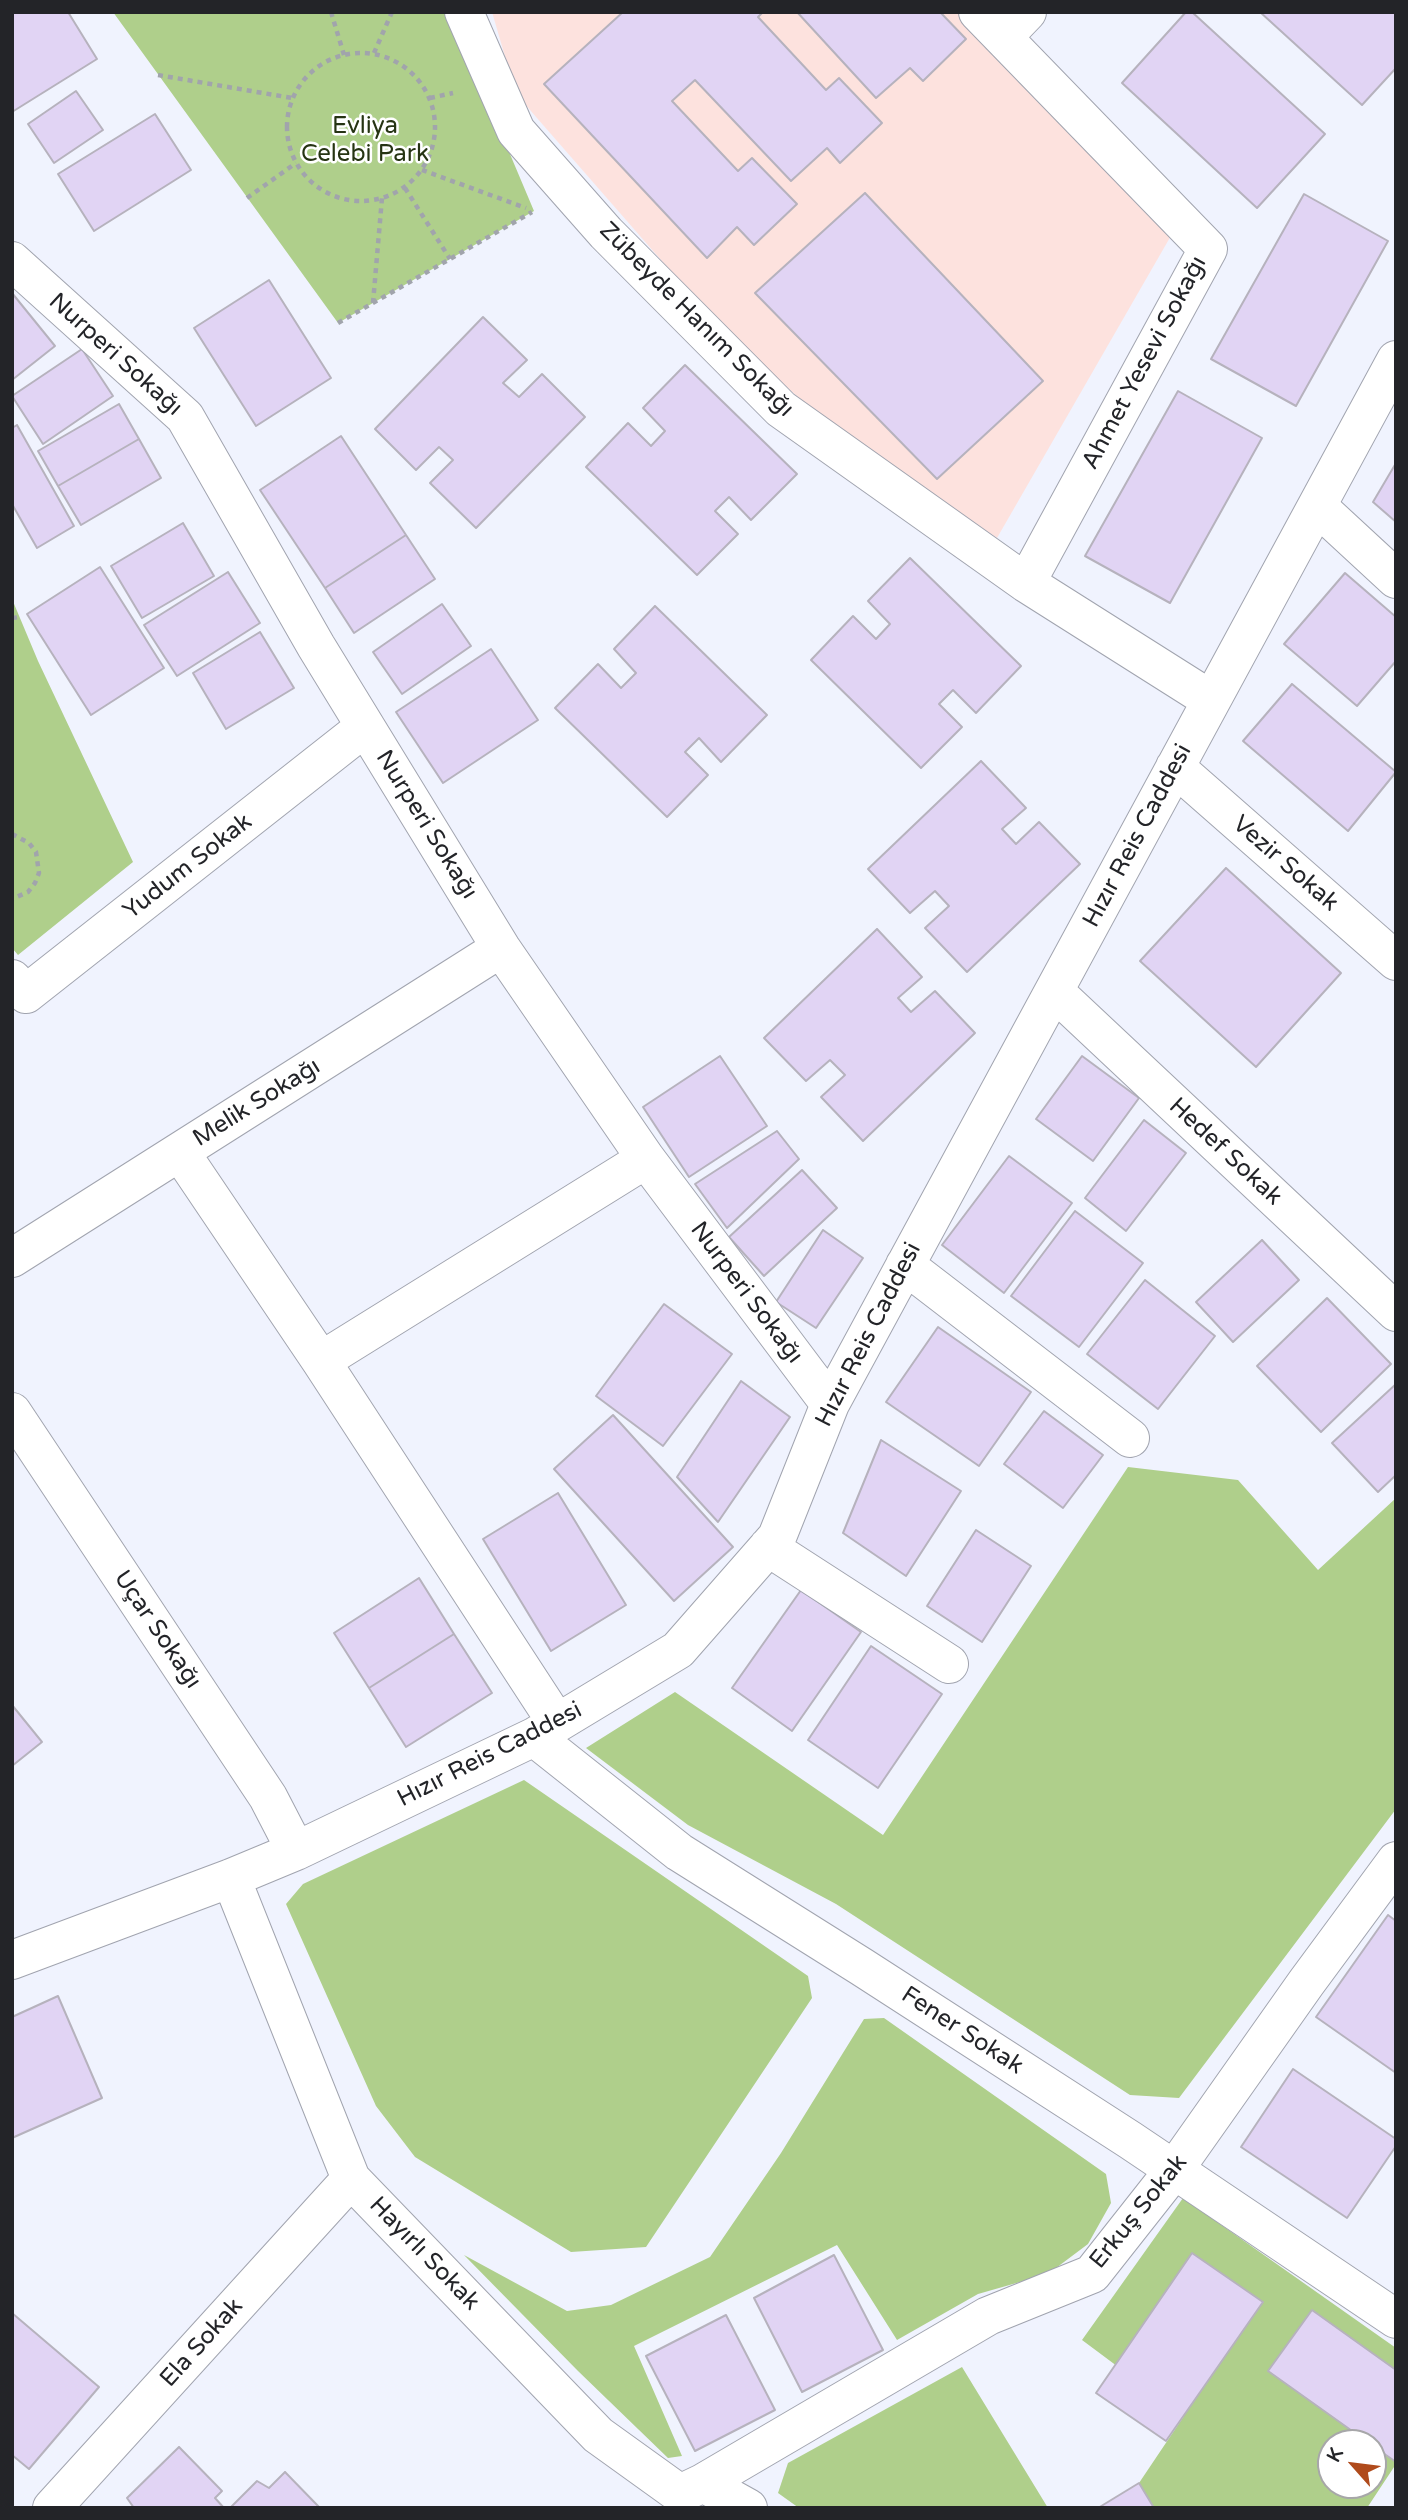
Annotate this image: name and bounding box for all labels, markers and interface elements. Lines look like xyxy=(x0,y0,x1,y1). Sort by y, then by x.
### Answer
park label: Evliya Celebi Park xyxy=(301,113,429,169)
street label: Zübeyde Hanım Sokağı xyxy=(593,217,799,423)
street label: Ahmet Yesevi Sokağı xyxy=(1077,251,1213,475)
street label: Nurperi Sokağı xyxy=(42,288,188,422)
street label: Hızır Reis Caddesi xyxy=(1078,740,1198,932)
street label: Nurperi Sokağı xyxy=(369,745,483,905)
street label: Yudum Sokak xyxy=(118,808,258,926)
street label: Vezir Sokak xyxy=(1226,810,1344,918)
street label: Melik Sokağı xyxy=(188,1052,326,1154)
street label: Hedef Sokak xyxy=(1162,1092,1288,1212)
street label: Nurperi Sokağı xyxy=(683,1217,809,1369)
street label: Hızır Reis Caddesi xyxy=(810,1238,928,1432)
street label: Uçar Sokağı xyxy=(107,1565,207,1695)
street label: Hızır Reis Caddesi xyxy=(393,1696,587,1814)
street label: Fener Sokak xyxy=(896,1981,1028,2081)
street label: Erkuş Sokak xyxy=(1084,2149,1194,2275)
street label: Hayırlı Sokak xyxy=(363,2191,485,2317)
street label: Ela Sokak xyxy=(155,2293,249,2393)
north arrow xyxy=(1317,2429,1387,2499)
text: K xyxy=(1323,2444,1348,2466)

